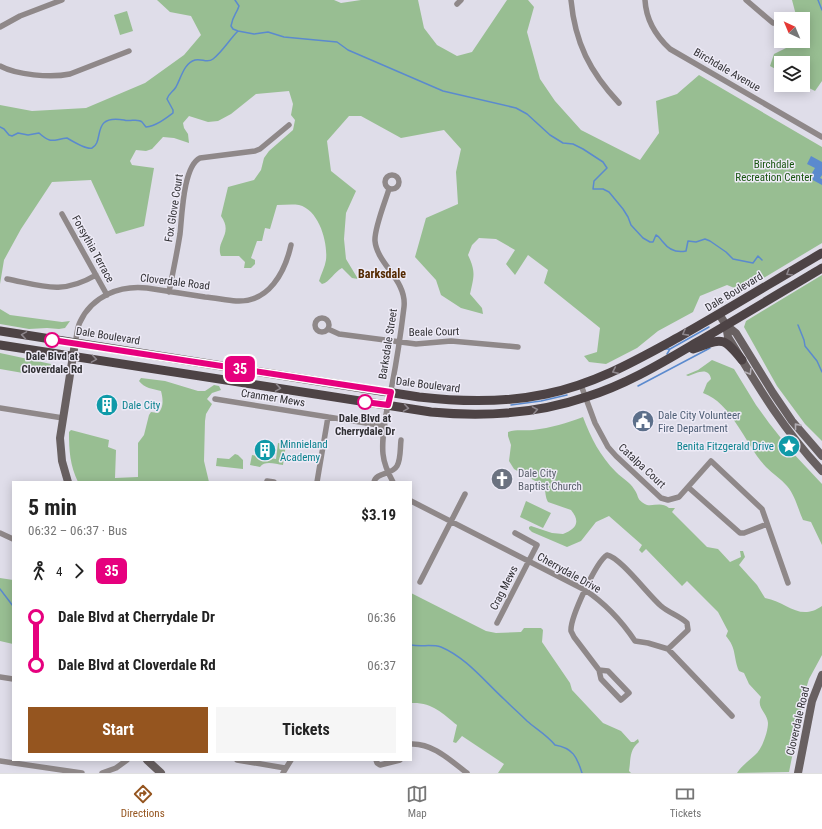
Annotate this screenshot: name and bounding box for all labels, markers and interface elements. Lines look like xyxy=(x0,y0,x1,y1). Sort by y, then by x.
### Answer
north arrow xyxy=(774,12,810,48)
map controls xyxy=(774,12,810,92)
street label: Birchdale Avenue xyxy=(691,46,763,94)
button: layers xyxy=(774,56,810,92)
park label: Birchdale Recreation Center xyxy=(735,158,813,184)
street label: Fox Glove Court xyxy=(162,173,186,243)
street label: Forsythia Terrace xyxy=(69,213,117,285)
district label: Barksdale xyxy=(358,267,406,281)
one-way arrow xyxy=(785,268,793,275)
street label: Dale Boulevard xyxy=(703,270,765,314)
street label: Cloverdale Road xyxy=(139,271,211,293)
street label: Barksdale Street xyxy=(376,308,400,380)
street label: Dale Boulevard xyxy=(75,325,141,347)
street label: Beale Court xyxy=(409,325,459,339)
one-way arrow xyxy=(682,329,690,336)
one-way arrow xyxy=(21,331,27,340)
marker: Dale Blvd at Cloverdale Rd xyxy=(44,332,60,348)
place label: Dale Blvd at Cloverdale Rd xyxy=(22,350,82,376)
one-way arrow xyxy=(91,354,97,363)
line badge: 35 xyxy=(222,356,258,382)
text: 35 xyxy=(233,361,247,377)
one-way arrow xyxy=(612,367,619,375)
one-way arrow xyxy=(744,368,751,375)
street label: Dale Boulevard xyxy=(395,375,461,395)
one-way arrow xyxy=(275,383,281,392)
street label: Cranmer Mews xyxy=(240,387,306,409)
building icon: Dale City xyxy=(94,392,120,418)
marker: Dale Blvd at Cherrydale Dr xyxy=(357,394,373,410)
place label: Dale City xyxy=(122,399,161,412)
one-way arrow xyxy=(403,403,409,412)
one-way arrow xyxy=(532,406,538,414)
public building icon: Dale City Volunteer Fire Department xyxy=(630,408,656,434)
place label: Dale City Volunteer Fire Department xyxy=(658,409,741,435)
place label: Dale Blvd at Cherrydale Dr xyxy=(335,412,395,438)
one-way arrow xyxy=(794,424,801,431)
place icon: Benita Fitzgerald Drive xyxy=(776,433,802,459)
building icon: Minnieland Academy xyxy=(252,437,278,463)
place label: Minnieland Academy xyxy=(280,438,328,464)
place label: Benita Fitzgerald Drive xyxy=(677,440,774,453)
street label: Catalpa Court xyxy=(616,441,668,491)
church icon: Dale City Baptist Church xyxy=(489,466,515,492)
place label: Dale City Baptist Church xyxy=(518,467,582,493)
text: 5 min xyxy=(28,495,77,520)
text: $3.19 xyxy=(361,506,396,524)
text: 06:32 – 06:37 · Bus xyxy=(28,523,127,538)
street label: Cherrydale Drive xyxy=(535,550,603,596)
icon: walk xyxy=(28,560,50,582)
icon: forward xyxy=(68,560,90,582)
text: 35 xyxy=(104,563,119,579)
text: 4 xyxy=(56,564,62,579)
street label: Crag Mews xyxy=(487,564,521,612)
text: Dale Blvd at Cherrydale Dr xyxy=(58,608,215,626)
text: 06:36 xyxy=(367,610,396,625)
text: Dale Blvd at Cloverdale Rd xyxy=(58,656,216,674)
text: 06:37 xyxy=(367,658,396,673)
street label: Cloverdale Road xyxy=(784,685,812,757)
button: Start xyxy=(28,707,208,753)
button: Tickets xyxy=(216,707,396,753)
tab: Directions xyxy=(121,783,165,820)
tab: Map xyxy=(406,783,428,820)
tab: Tickets xyxy=(670,783,701,820)

